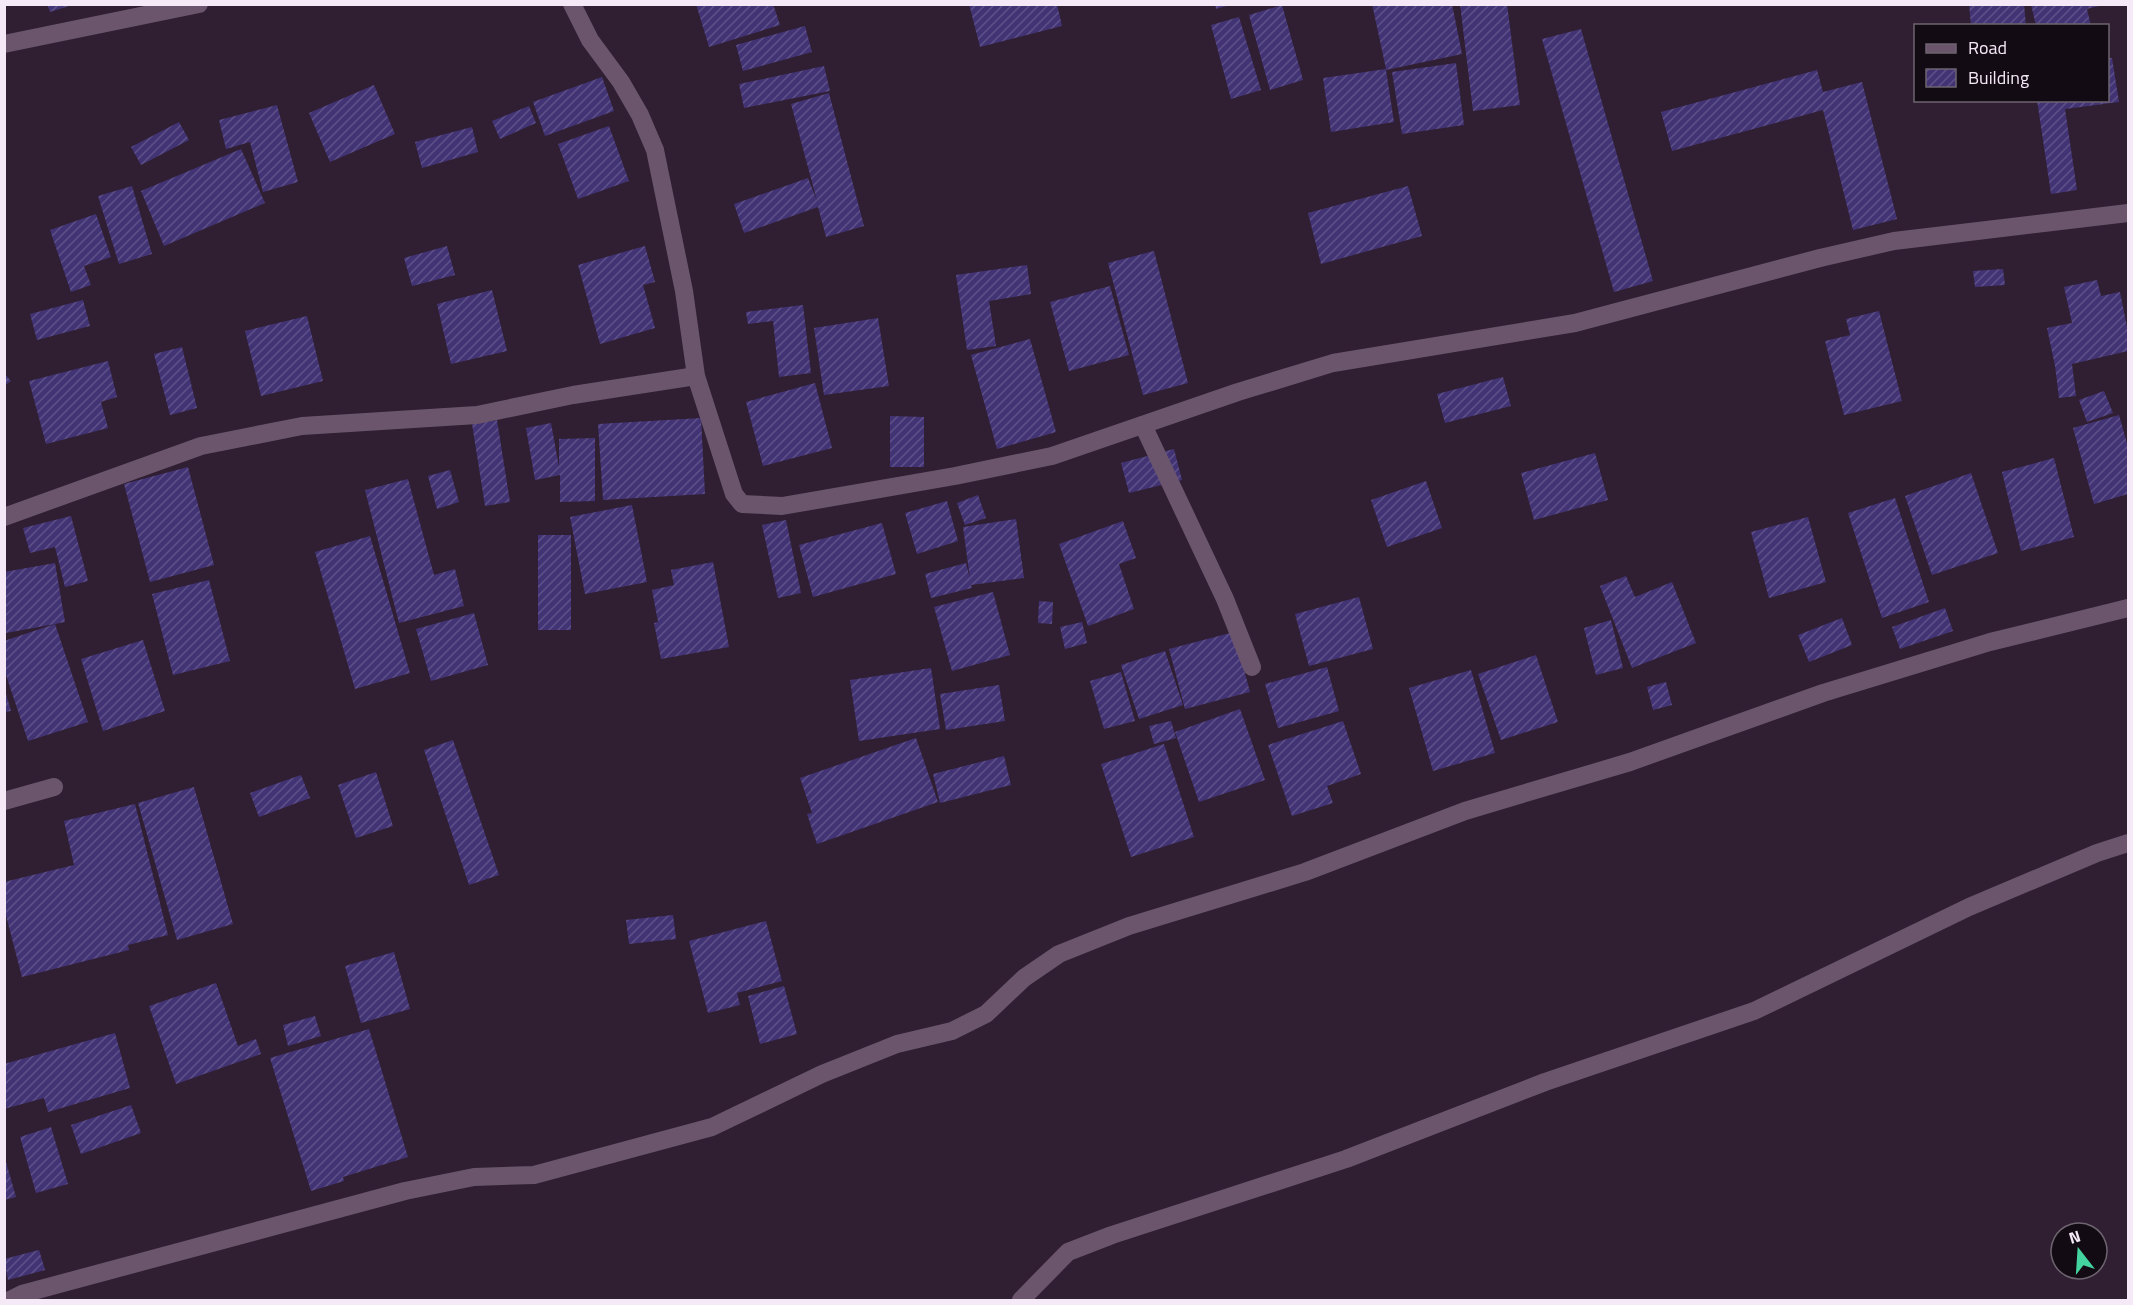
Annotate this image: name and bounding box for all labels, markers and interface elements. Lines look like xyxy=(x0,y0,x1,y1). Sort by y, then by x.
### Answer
legend xyxy=(1914,24,2109,102)
text: Road xyxy=(1968,34,2007,61)
text: Building xyxy=(1968,64,2029,91)
north arrow xyxy=(2049,1221,2109,1281)
text: N xyxy=(2066,1224,2083,1250)

